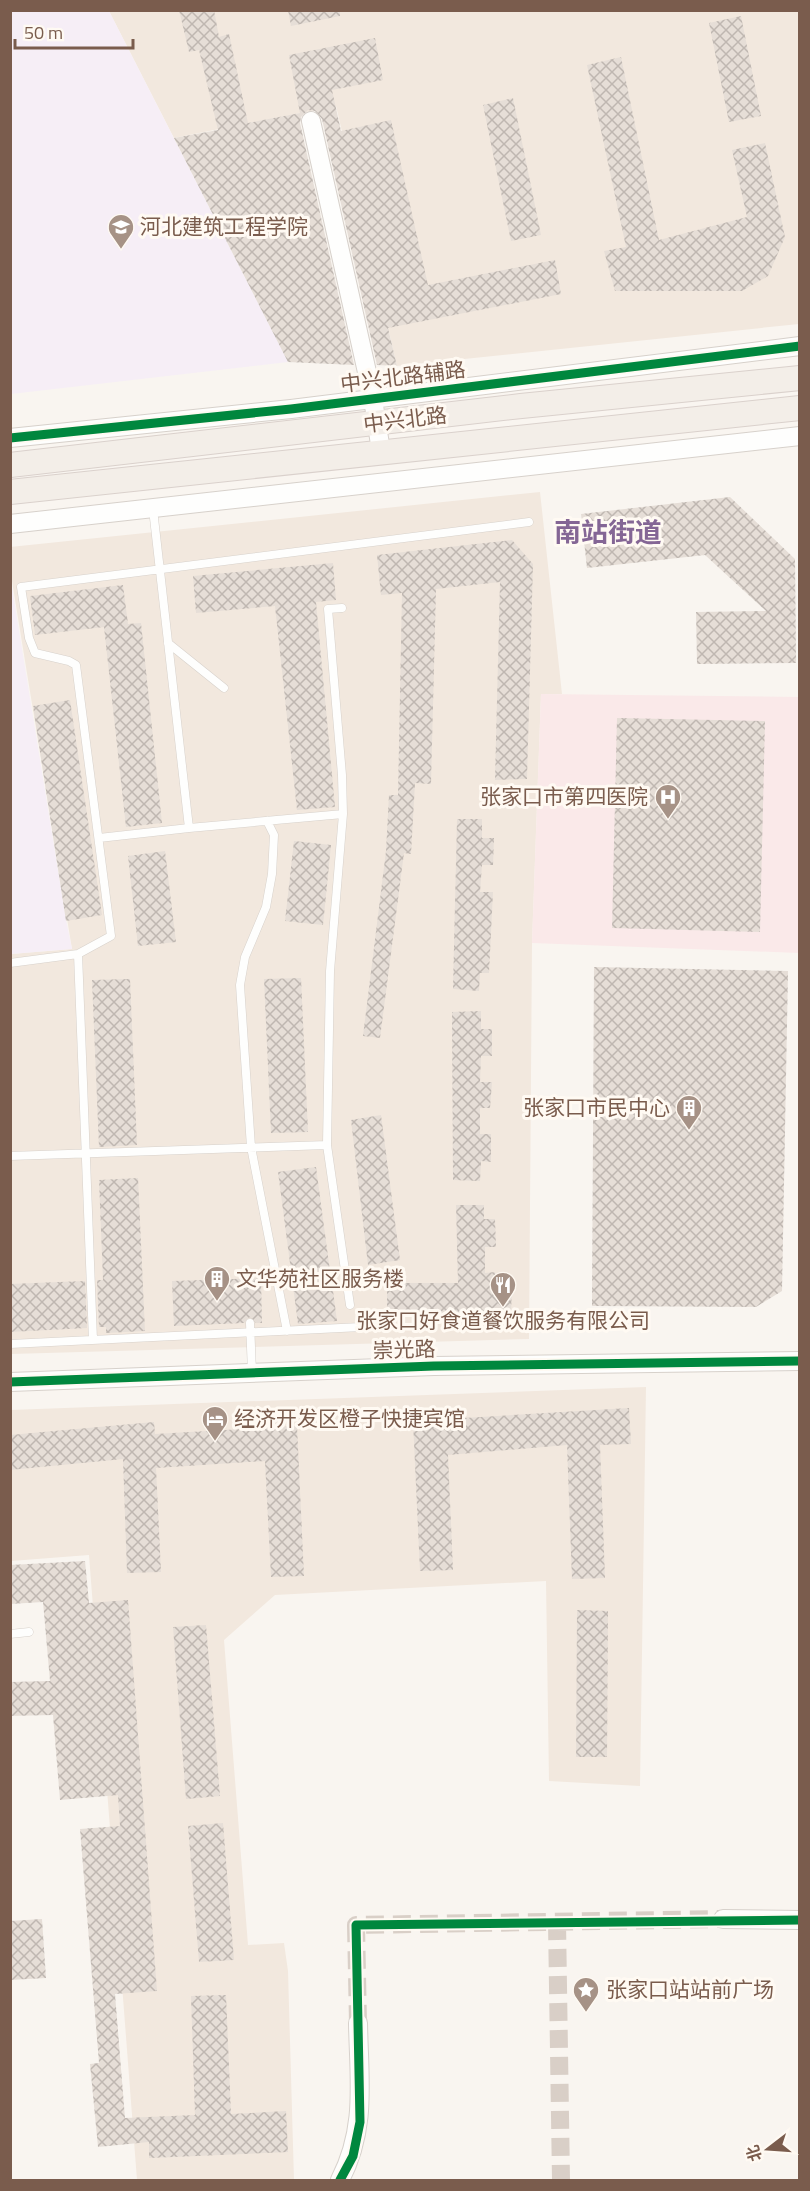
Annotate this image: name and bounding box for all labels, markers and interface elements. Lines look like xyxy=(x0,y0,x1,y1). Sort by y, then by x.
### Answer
scale bar xyxy=(15,12,134,50)
text: 50 m xyxy=(24,19,63,46)
place label: 河北建筑工程学院 xyxy=(140,210,308,242)
school or university icon: 河北建筑工程学院 xyxy=(106,212,136,250)
street label: 中兴北路辅路 xyxy=(338,352,467,400)
street label: 中兴北路 xyxy=(361,398,449,440)
district label: 南站街道 xyxy=(554,511,662,552)
place label: 张家口市第四医院 xyxy=(480,780,648,812)
hospital icon: 张家口市第四医院 xyxy=(653,782,683,820)
place label: 张家口市民中心 xyxy=(523,1091,670,1123)
building icon: 张家口市民中心 xyxy=(674,1093,704,1131)
place label: 文华苑社区服务楼 xyxy=(236,1262,404,1294)
building icon: 文华苑社区服务楼 xyxy=(202,1264,232,1302)
restaurant icon: 张家口好食道餐饮服务有限公司 xyxy=(488,1270,518,1308)
place label: 张家口好食道餐饮服务有限公司 xyxy=(356,1304,650,1336)
street label: 崇光路 xyxy=(372,1332,436,1366)
place label: 经济开发区橙子快捷宾馆 xyxy=(234,1402,465,1434)
hotel icon: 经济开发区橙子快捷宾馆 xyxy=(200,1404,230,1442)
place label: 张家口站站前广场 xyxy=(606,1973,774,2005)
place icon: 张家口站站前广场 xyxy=(571,1975,601,2013)
north arrow xyxy=(738,2119,798,2179)
text: 北 xyxy=(740,2142,767,2165)

